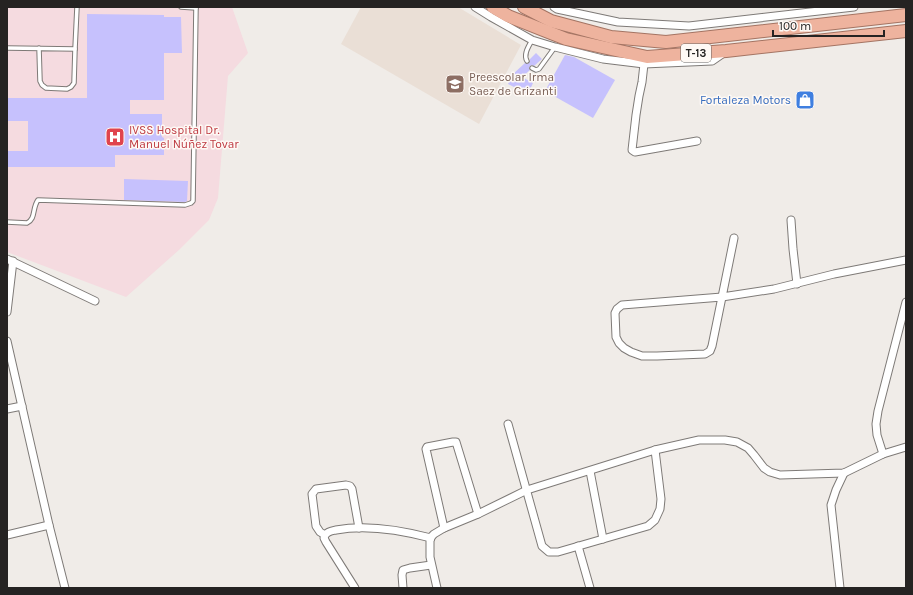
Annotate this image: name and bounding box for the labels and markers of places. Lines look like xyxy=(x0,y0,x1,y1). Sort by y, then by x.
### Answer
place label: Preescolar Irma Saez de Grizanti xyxy=(469,70,557,98)
school or university icon: Preescolar Irma Saez de Grizanti xyxy=(444,73,466,95)
shop icon: Fortaleza Motors xyxy=(794,89,816,111)
place label: Fortaleza Motors xyxy=(700,93,791,107)
place label: IVSS Hospital Dr. Manuel Núñez Tovar xyxy=(129,123,239,151)
hospital icon: IVSS Hospital Dr. Manuel Núñez Tovar xyxy=(104,126,126,148)

